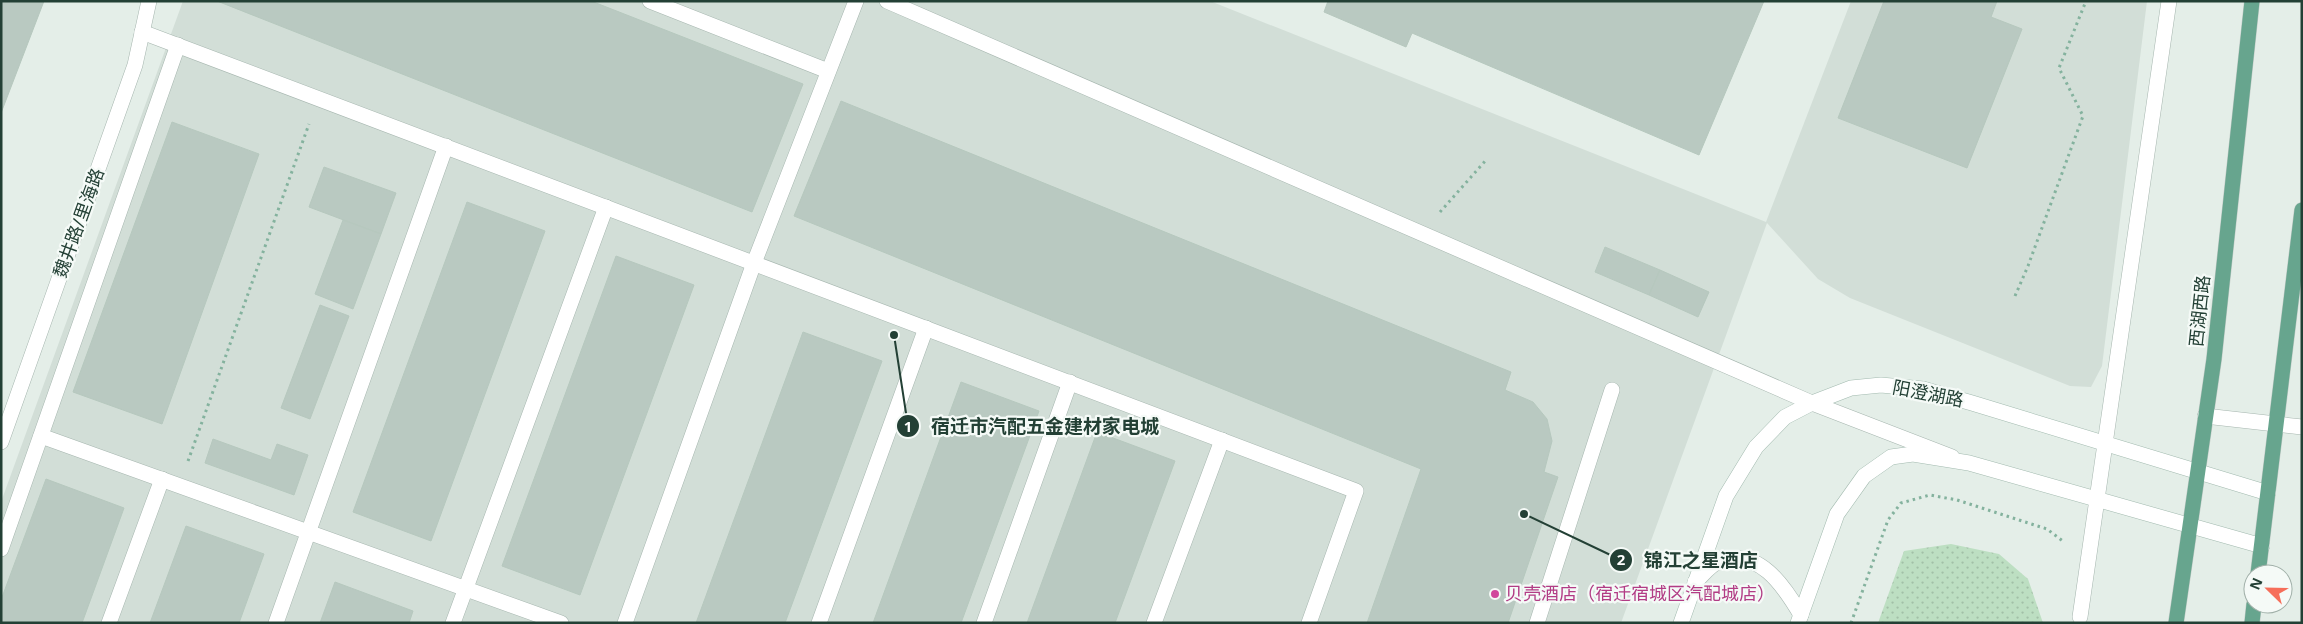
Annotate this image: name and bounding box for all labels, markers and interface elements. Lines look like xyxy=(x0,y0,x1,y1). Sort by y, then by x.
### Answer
street label: 魏井路/里海路 xyxy=(47,165,109,281)
street label: 西湖西路 xyxy=(2183,274,2215,348)
street label: 阳澄湖路 xyxy=(1891,374,1966,412)
callout: 宿迁市汽配五金建材家电城 xyxy=(896,409,1169,443)
text: 宿迁市汽配五金建材家电城 xyxy=(931,413,1159,439)
text: 1 xyxy=(904,416,912,436)
callout: 锦江之星酒店 xyxy=(1609,543,1768,577)
text: 锦江之星酒店 xyxy=(1644,547,1758,573)
text: 2 xyxy=(1617,549,1626,569)
north arrow xyxy=(2243,564,2293,614)
text: N xyxy=(2245,575,2267,593)
place label: 贝壳酒店（宿迁宿城区汽配城店） xyxy=(1505,581,1775,605)
marker: 贝壳酒店（宿迁宿城区汽配城店） xyxy=(1489,588,1501,600)

